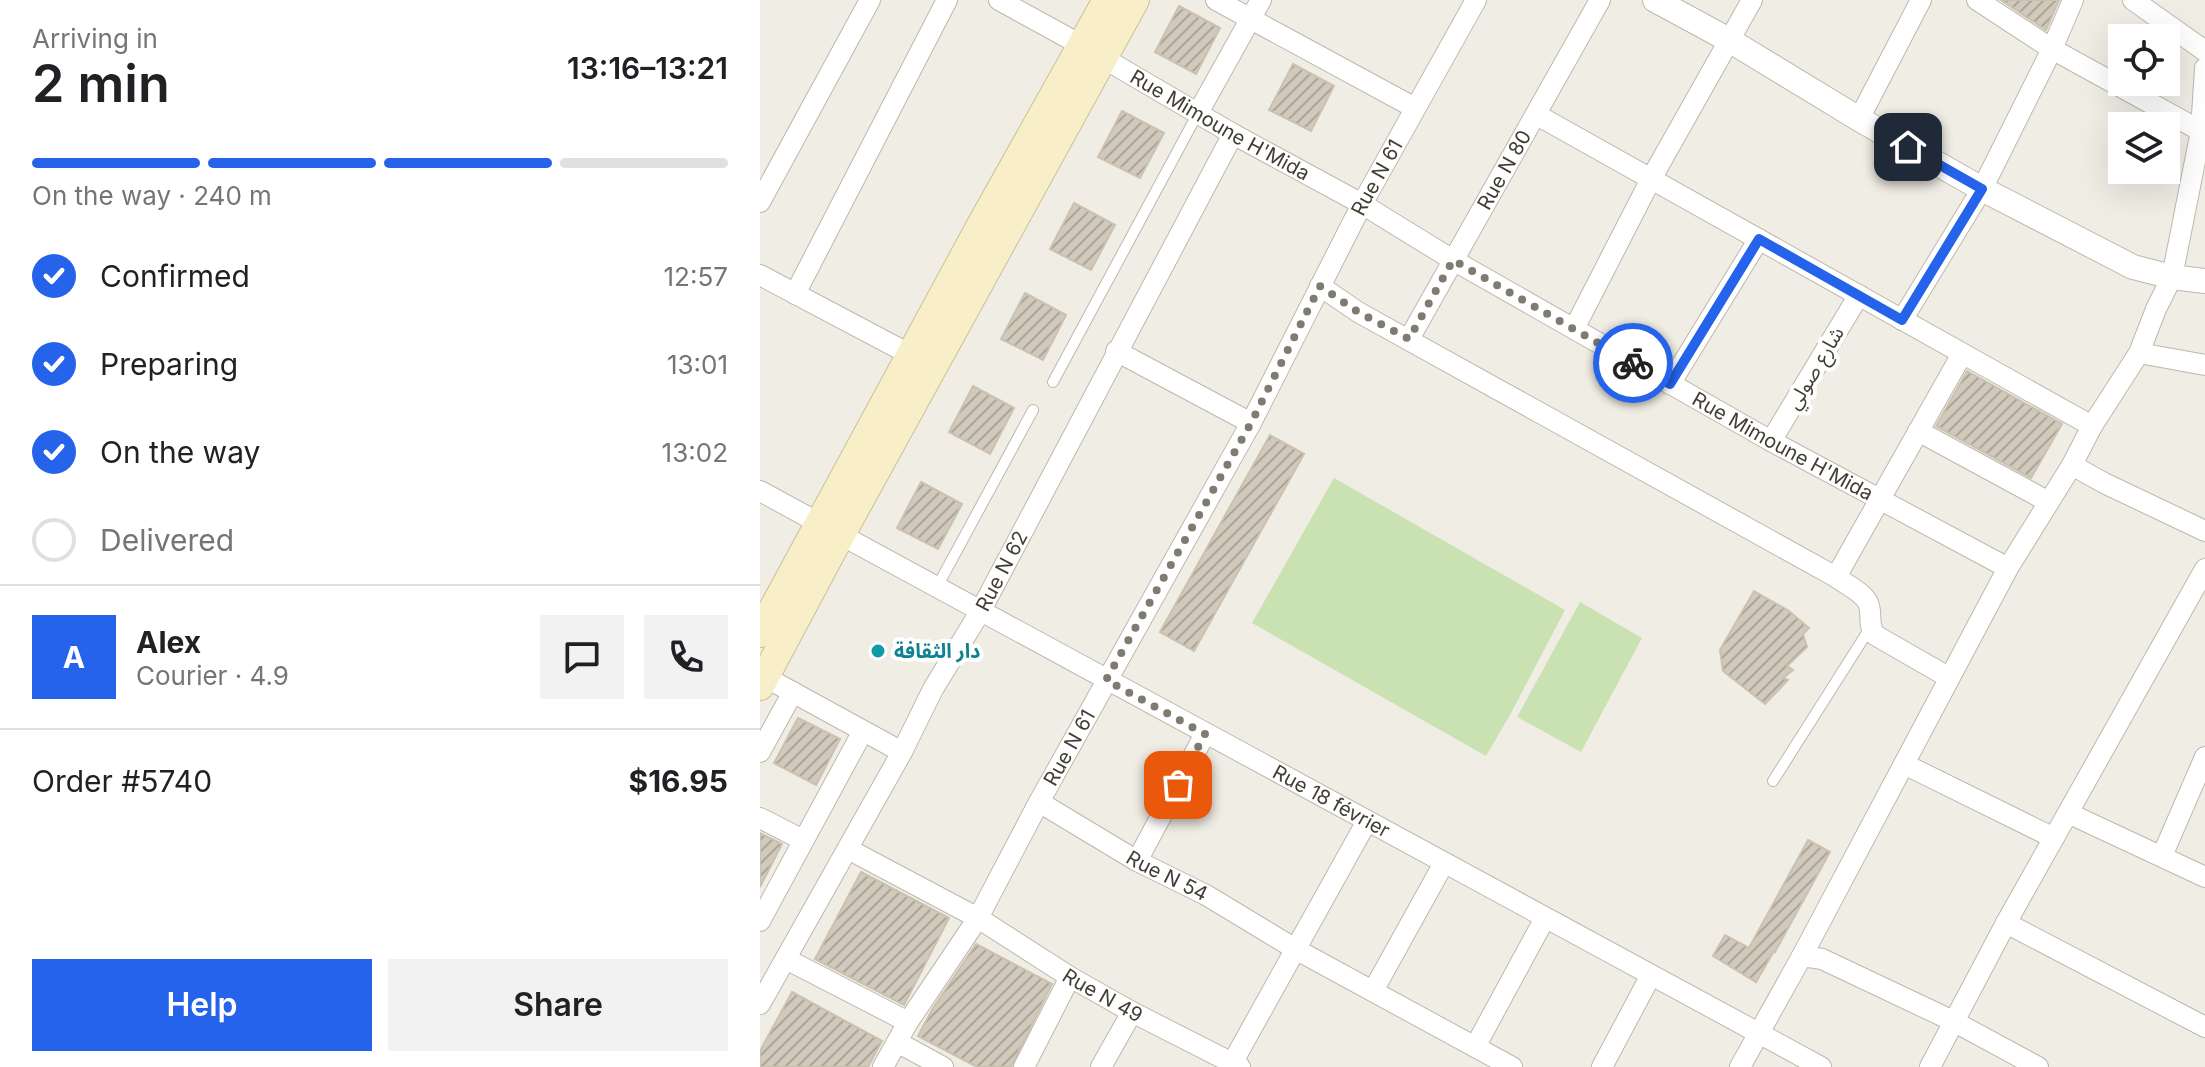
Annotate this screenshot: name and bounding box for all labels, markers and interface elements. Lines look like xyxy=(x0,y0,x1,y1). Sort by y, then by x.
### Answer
text: Arriving in xyxy=(32,23,158,54)
map controls xyxy=(2108,24,2180,184)
button: locate xyxy=(2108,24,2180,96)
text: 13:16–13:21 xyxy=(567,50,728,86)
text: 2 min xyxy=(32,52,170,115)
street label: Rue Mimoune H'Mida xyxy=(1126,65,1314,185)
button: layers xyxy=(2108,112,2180,184)
pin xyxy=(1874,113,1942,181)
icon: home xyxy=(1886,125,1930,169)
street label: Rue N 80 xyxy=(1472,126,1536,214)
street label: Rue N 61 xyxy=(1346,135,1408,220)
text: On the way · 240 m xyxy=(32,180,272,211)
icon: check xyxy=(32,254,76,298)
text: Confirmed xyxy=(100,258,250,294)
text: 12:57 xyxy=(664,261,728,292)
street label: شارع صولي xyxy=(1781,322,1852,415)
courier xyxy=(1593,323,1673,403)
icon: bike xyxy=(1611,341,1655,385)
icon: check xyxy=(32,342,76,386)
text: Preparing xyxy=(100,346,238,382)
text: 13:01 xyxy=(667,349,728,380)
street label: Rue Mimoune H'Mida xyxy=(1688,387,1877,505)
icon: check xyxy=(32,430,76,474)
text: On the way xyxy=(100,434,260,470)
text: 13:02 xyxy=(662,437,728,468)
text: Delivered xyxy=(100,522,234,558)
street label: Rue N 62 xyxy=(971,527,1033,615)
button: chat xyxy=(540,615,624,699)
button: phone xyxy=(644,615,728,699)
text: Alex xyxy=(136,624,201,660)
text: A xyxy=(63,639,85,675)
place label: دار الثقافة xyxy=(894,639,980,663)
marker: دار الثقافة xyxy=(869,642,887,660)
text: Courier · 4.9 xyxy=(136,660,289,691)
street label: Rue N 61 xyxy=(1039,706,1100,790)
pin xyxy=(1144,751,1212,819)
street label: Rue 18 février xyxy=(1269,760,1394,843)
text: Order #5740 xyxy=(32,763,212,799)
text: $16.95 xyxy=(629,763,728,799)
icon: bag xyxy=(1156,763,1200,807)
street label: Rue N 54 xyxy=(1122,845,1212,906)
button: Help xyxy=(32,959,372,1051)
button: Share xyxy=(388,959,728,1051)
street label: Rue N 49 xyxy=(1058,963,1147,1027)

